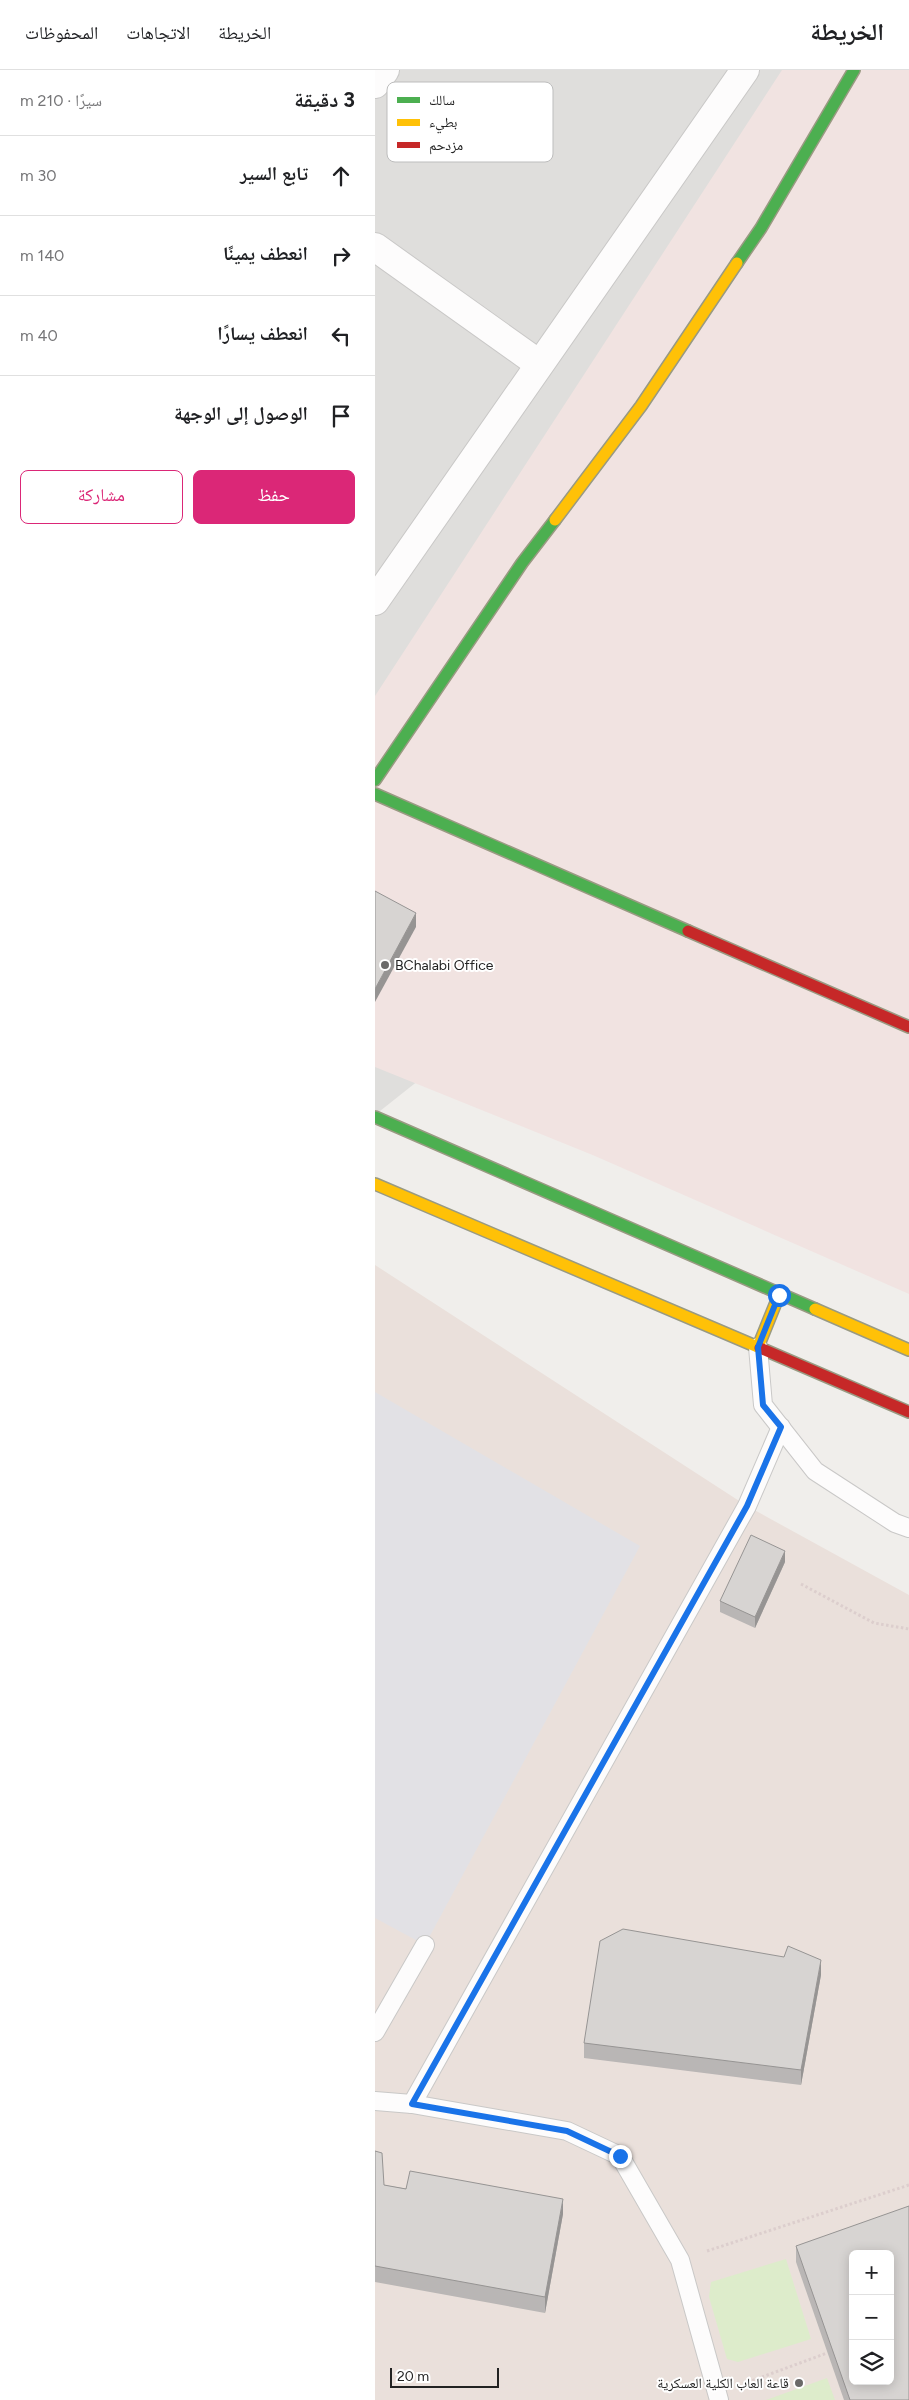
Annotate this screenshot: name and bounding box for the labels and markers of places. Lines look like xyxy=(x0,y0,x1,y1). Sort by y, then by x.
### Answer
place label: BChalabi Office xyxy=(395,957,494,974)
marker: BChalabi Office xyxy=(379,959,391,971)
place label: قاعة العاب الكلية العسكرية xyxy=(657,2375,789,2392)
marker: قاعة العاب الكلية العسكرية xyxy=(793,2377,805,2389)

